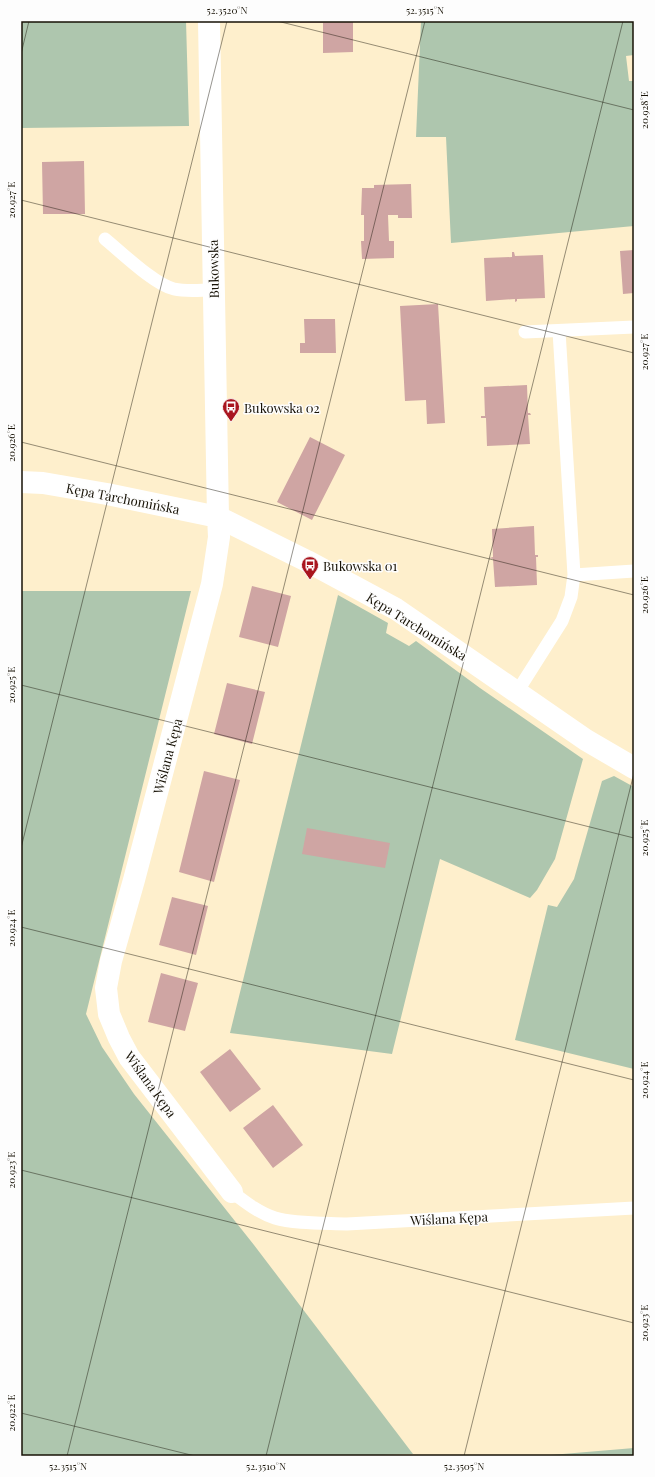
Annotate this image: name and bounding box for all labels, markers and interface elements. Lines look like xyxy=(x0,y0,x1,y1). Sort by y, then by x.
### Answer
text: 52.3520°N xyxy=(207,3,248,17)
text: 52.3515°N xyxy=(406,3,444,17)
text: 20.928°E xyxy=(637,91,651,129)
text: 20.927°E xyxy=(4,182,18,218)
street label: Bukowska xyxy=(204,239,222,298)
text: 20.927°E xyxy=(637,334,651,370)
bus stop icon: Bukowska 02 xyxy=(221,397,241,422)
place label: Bukowska 02 xyxy=(244,399,320,416)
text: 20.926°E xyxy=(4,424,18,462)
street label: Kępa Tarchomińska xyxy=(65,479,182,517)
bus stop icon: Bukowska 01 xyxy=(300,555,320,580)
place label: Bukowska 01 xyxy=(323,557,398,574)
text: 20.926°E xyxy=(637,576,651,614)
street label: Kępa Tarchomińska xyxy=(364,588,471,664)
text: 20.925°E xyxy=(4,667,18,703)
street label: Wiślana Kępa xyxy=(148,716,185,797)
text: 20.925°E xyxy=(637,820,651,856)
text: 20.924°E xyxy=(4,909,18,947)
street label: Wiślana Kępa xyxy=(121,1047,181,1121)
text: 20.924°E xyxy=(637,1061,651,1099)
text: 20.923°E xyxy=(4,1152,18,1188)
street label: Wiślana Kępa xyxy=(409,1207,489,1229)
text: 20.923°E xyxy=(637,1305,651,1341)
text: 20.922°E xyxy=(4,1394,18,1432)
text: 52.3515°N xyxy=(49,1459,87,1473)
text: 52.3510°N xyxy=(246,1459,286,1473)
text: 52.3505°N xyxy=(444,1459,484,1473)

